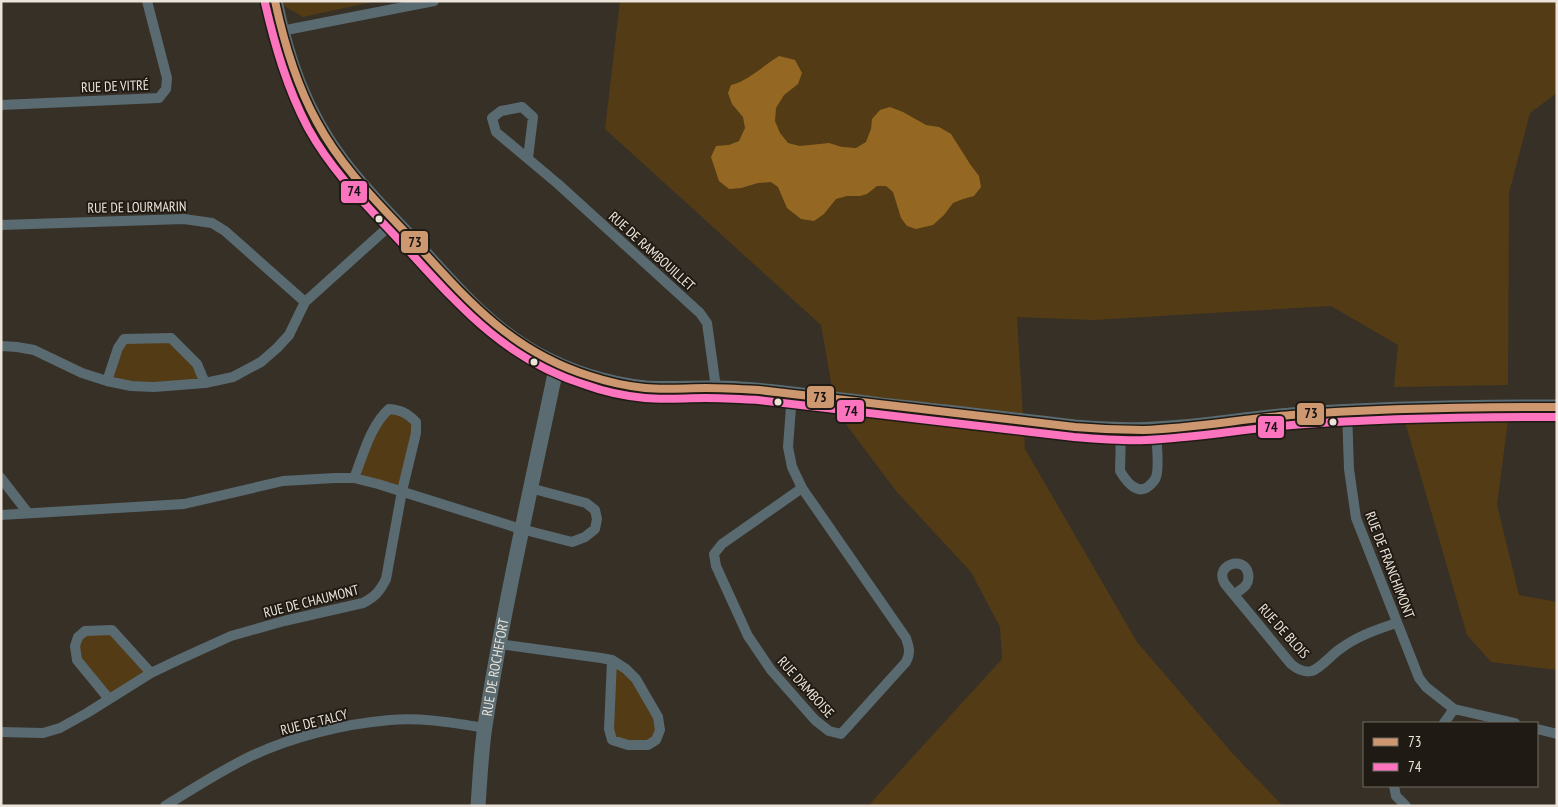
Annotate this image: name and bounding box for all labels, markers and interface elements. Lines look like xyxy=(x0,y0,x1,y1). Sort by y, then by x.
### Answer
street label: RUE DE VITRÉ xyxy=(81,76,149,96)
line badge: 74 xyxy=(340,180,368,204)
text: 74 xyxy=(347,182,361,200)
street label: RUE DE LOURMARIN xyxy=(87,197,187,217)
street label: RUE DE RAMBOUILLET xyxy=(605,208,699,295)
unlabelled marker xyxy=(374,214,384,224)
line badge: 73 xyxy=(400,230,429,254)
text: 73 xyxy=(408,233,422,251)
unlabelled marker xyxy=(529,357,539,367)
line badge: 73 xyxy=(806,385,835,409)
text: 73 xyxy=(813,388,827,406)
unlabelled marker xyxy=(773,397,783,407)
line badge: 74 xyxy=(836,399,865,423)
text: 74 xyxy=(844,402,858,420)
line badge: 73 xyxy=(1296,402,1325,426)
text: 73 xyxy=(1304,404,1318,422)
line badge: 74 xyxy=(1257,415,1285,439)
unlabelled marker xyxy=(1328,417,1338,427)
text: 74 xyxy=(1264,418,1278,436)
street label: RUE DE FRANCHIMONT xyxy=(1361,509,1419,622)
street label: RUE DE CHAUMONT xyxy=(261,580,361,622)
street label: RUE DE BLOIS xyxy=(1255,600,1313,662)
street label: RUE DE ROCHEFORT xyxy=(478,616,513,717)
street label: RUE D'AMBOISE xyxy=(774,653,838,721)
street label: RUE DE TALCY xyxy=(279,705,350,739)
legend xyxy=(1363,722,1538,787)
text: 73 xyxy=(1408,732,1422,751)
text: 74 xyxy=(1408,757,1422,776)

